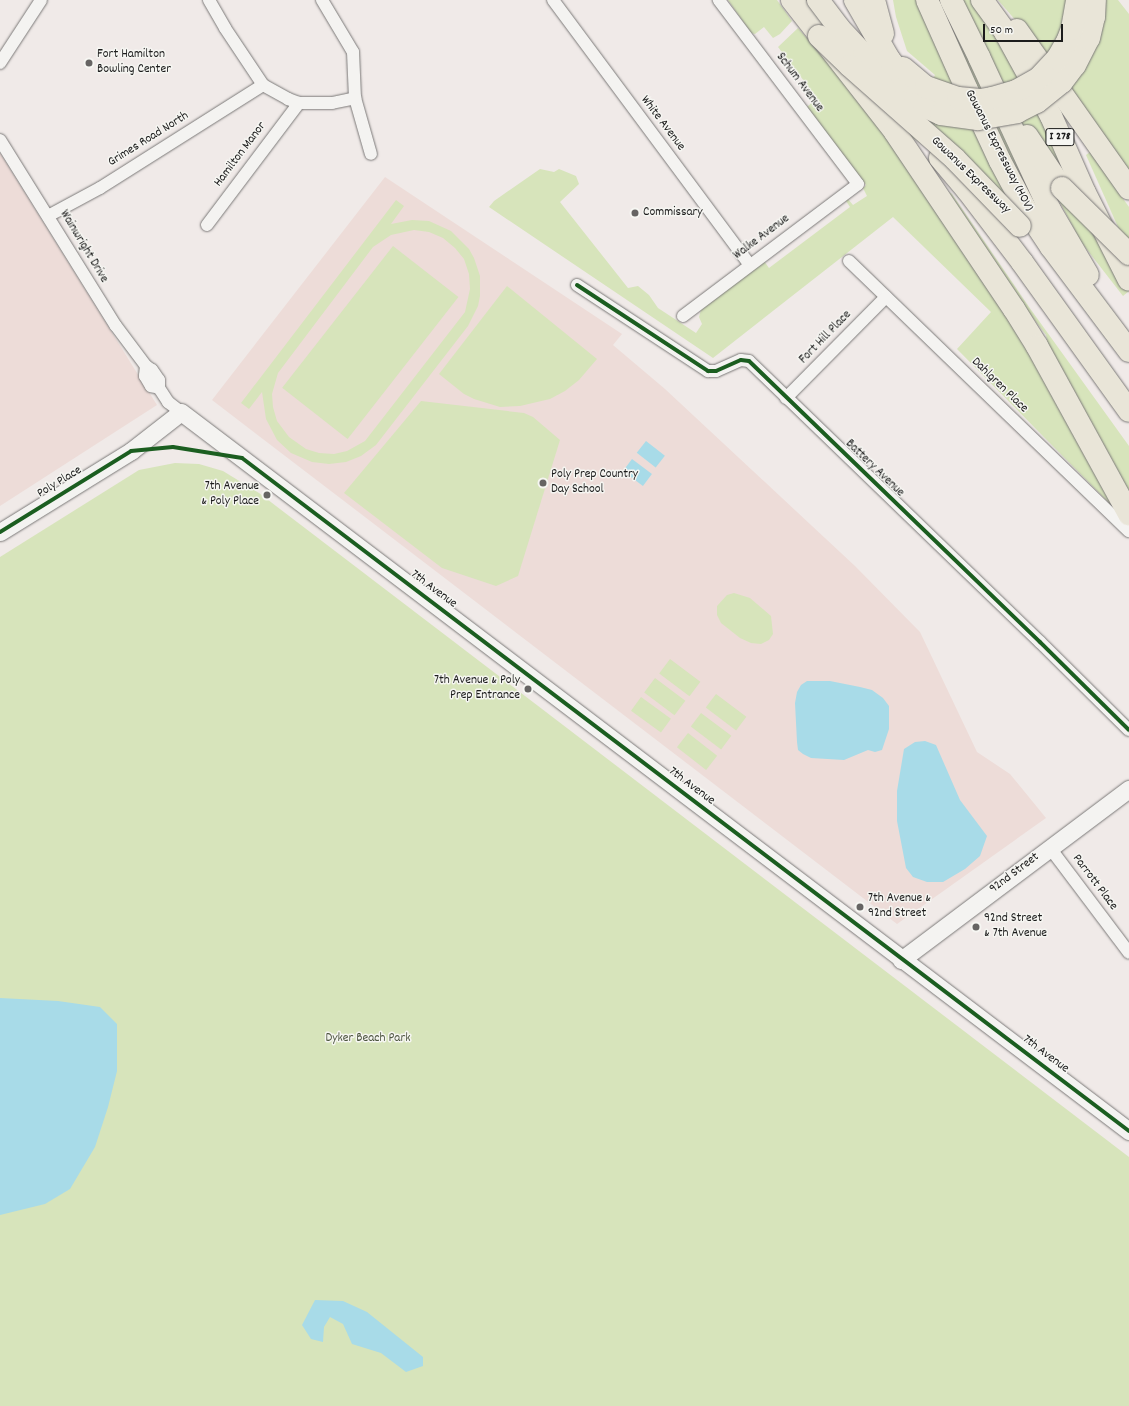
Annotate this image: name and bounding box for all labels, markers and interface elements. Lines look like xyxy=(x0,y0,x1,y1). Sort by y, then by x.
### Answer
scale bar xyxy=(985,16,1065,42)
text: 50 m xyxy=(990,22,1013,39)
place label: Fort Hamilton Bowling Center xyxy=(97,48,171,79)
street label: Schum Avenue xyxy=(772,50,826,116)
marker: Fort Hamilton Bowling Center xyxy=(84,58,94,68)
street label: Gowanus Expressway (HOV) xyxy=(960,87,1036,215)
street label: White Avenue xyxy=(636,93,688,155)
street label: Grimes Road North xyxy=(106,109,192,171)
street label: Hamilton Manor xyxy=(212,120,270,190)
road number: I 278 xyxy=(1045,127,1075,147)
street label: Gowanus Expressway xyxy=(927,134,1013,218)
place label: Commissary xyxy=(643,205,703,221)
street label: Wainwright Drive xyxy=(55,208,111,286)
marker: Commissary xyxy=(630,208,640,218)
street label: Walke Avenue xyxy=(731,212,793,264)
street label: Fort Hill Place xyxy=(797,308,855,368)
street label: Dahlgren Place xyxy=(967,355,1031,417)
street label: Battery Avenue xyxy=(841,437,907,501)
street label: Poly Place xyxy=(35,464,85,502)
place label: Poly Prep Country Day School xyxy=(551,468,638,499)
marker: Poly Prep Country Day School xyxy=(538,478,548,488)
place label: 7th Avenue & Poly Place xyxy=(201,480,259,511)
marker: 7th Avenue & Poly Place xyxy=(262,490,272,500)
street label: 7th Avenue xyxy=(407,567,459,613)
place label: 7th Avenue & Poly Prep Entrance xyxy=(434,674,520,705)
marker: 7th Avenue & Poly Prep Entrance xyxy=(523,684,533,694)
street label: 7th Avenue xyxy=(665,764,717,810)
street label: 92nd Street xyxy=(987,850,1043,898)
street label: Parrott Place xyxy=(1068,852,1120,914)
place label: 7th Avenue & 92nd Street xyxy=(868,892,931,923)
marker: 7th Avenue & 92nd Street xyxy=(855,902,865,912)
place label: 92nd Street & 7th Avenue xyxy=(984,912,1047,943)
marker: 92nd Street & 7th Avenue xyxy=(971,922,981,932)
park label: Dyker Beach Park xyxy=(325,1031,411,1047)
street label: 7th Avenue xyxy=(1019,1032,1071,1078)

